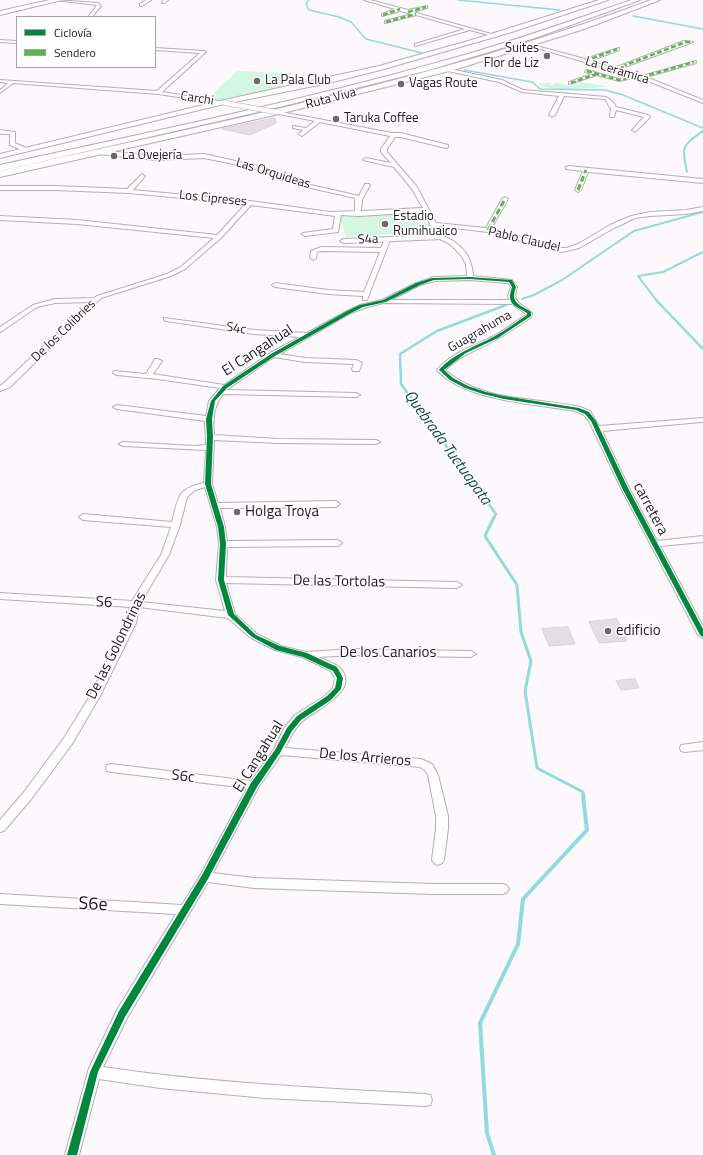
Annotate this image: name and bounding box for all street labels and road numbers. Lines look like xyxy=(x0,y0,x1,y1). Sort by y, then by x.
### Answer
street label: La Cerámica xyxy=(583,54,651,88)
street label: Ruta Viva xyxy=(304,85,358,113)
street label: Carchi xyxy=(179,89,215,109)
street label: Las Orquideas xyxy=(234,155,312,193)
street label: Los Cipreses xyxy=(178,188,248,210)
street label: Pablo Claudel xyxy=(486,224,562,256)
street label: S4a xyxy=(357,232,379,248)
street label: De los Colibries xyxy=(29,297,99,365)
street label: Guagrahuma xyxy=(446,308,514,356)
street label: S4c xyxy=(225,320,247,338)
street label: El Cangahual xyxy=(219,321,297,381)
street label: carretera xyxy=(629,479,671,539)
street label: De las Tortolas xyxy=(293,572,385,592)
street label: De las Golondrinas xyxy=(83,589,151,703)
street label: S6 xyxy=(95,594,113,612)
street label: De los Canarios xyxy=(340,644,436,662)
street label: El Cangahual xyxy=(230,718,288,796)
street label: De los Arrieros xyxy=(318,745,412,771)
street label: S6c xyxy=(170,767,196,787)
street label: S6e xyxy=(78,893,108,917)

